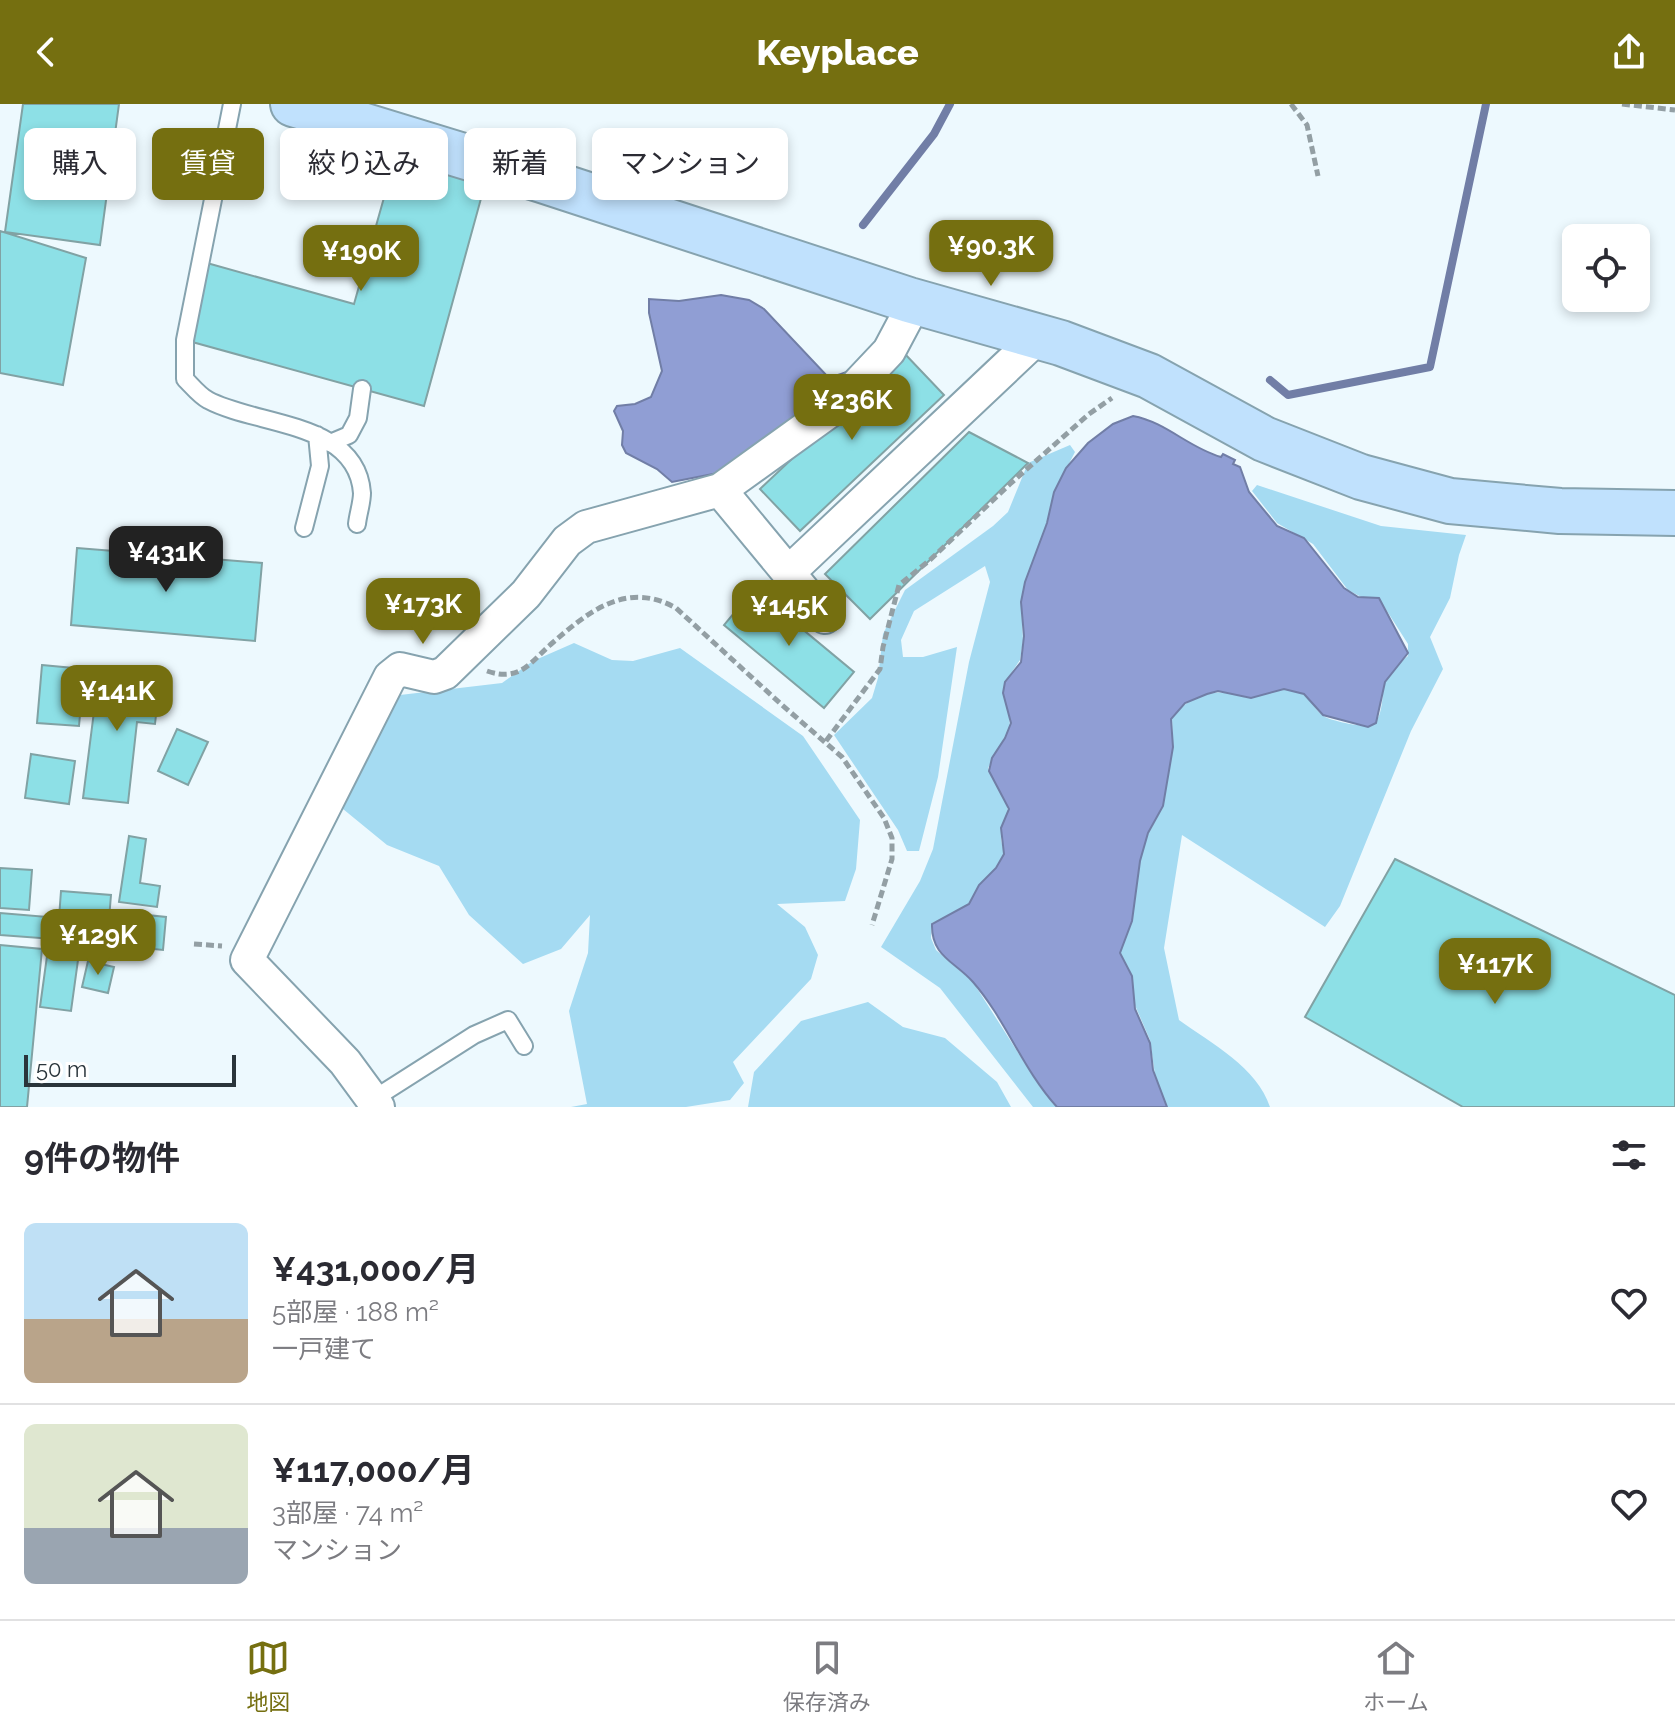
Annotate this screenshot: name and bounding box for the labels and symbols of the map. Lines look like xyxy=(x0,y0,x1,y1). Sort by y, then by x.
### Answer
pin: ¥90.3K xyxy=(926,220,1056,288)
pin: ¥190K xyxy=(305,225,417,293)
pin: ¥236K xyxy=(796,374,908,442)
pin: ¥431K xyxy=(110,526,222,594)
pin: ¥173K xyxy=(367,578,479,646)
pin: ¥145K xyxy=(733,580,845,648)
pin: ¥141K xyxy=(61,665,173,733)
pin: ¥129K xyxy=(42,909,154,977)
pin: ¥117K xyxy=(1439,938,1551,1006)
scale bar xyxy=(24,1051,236,1087)

